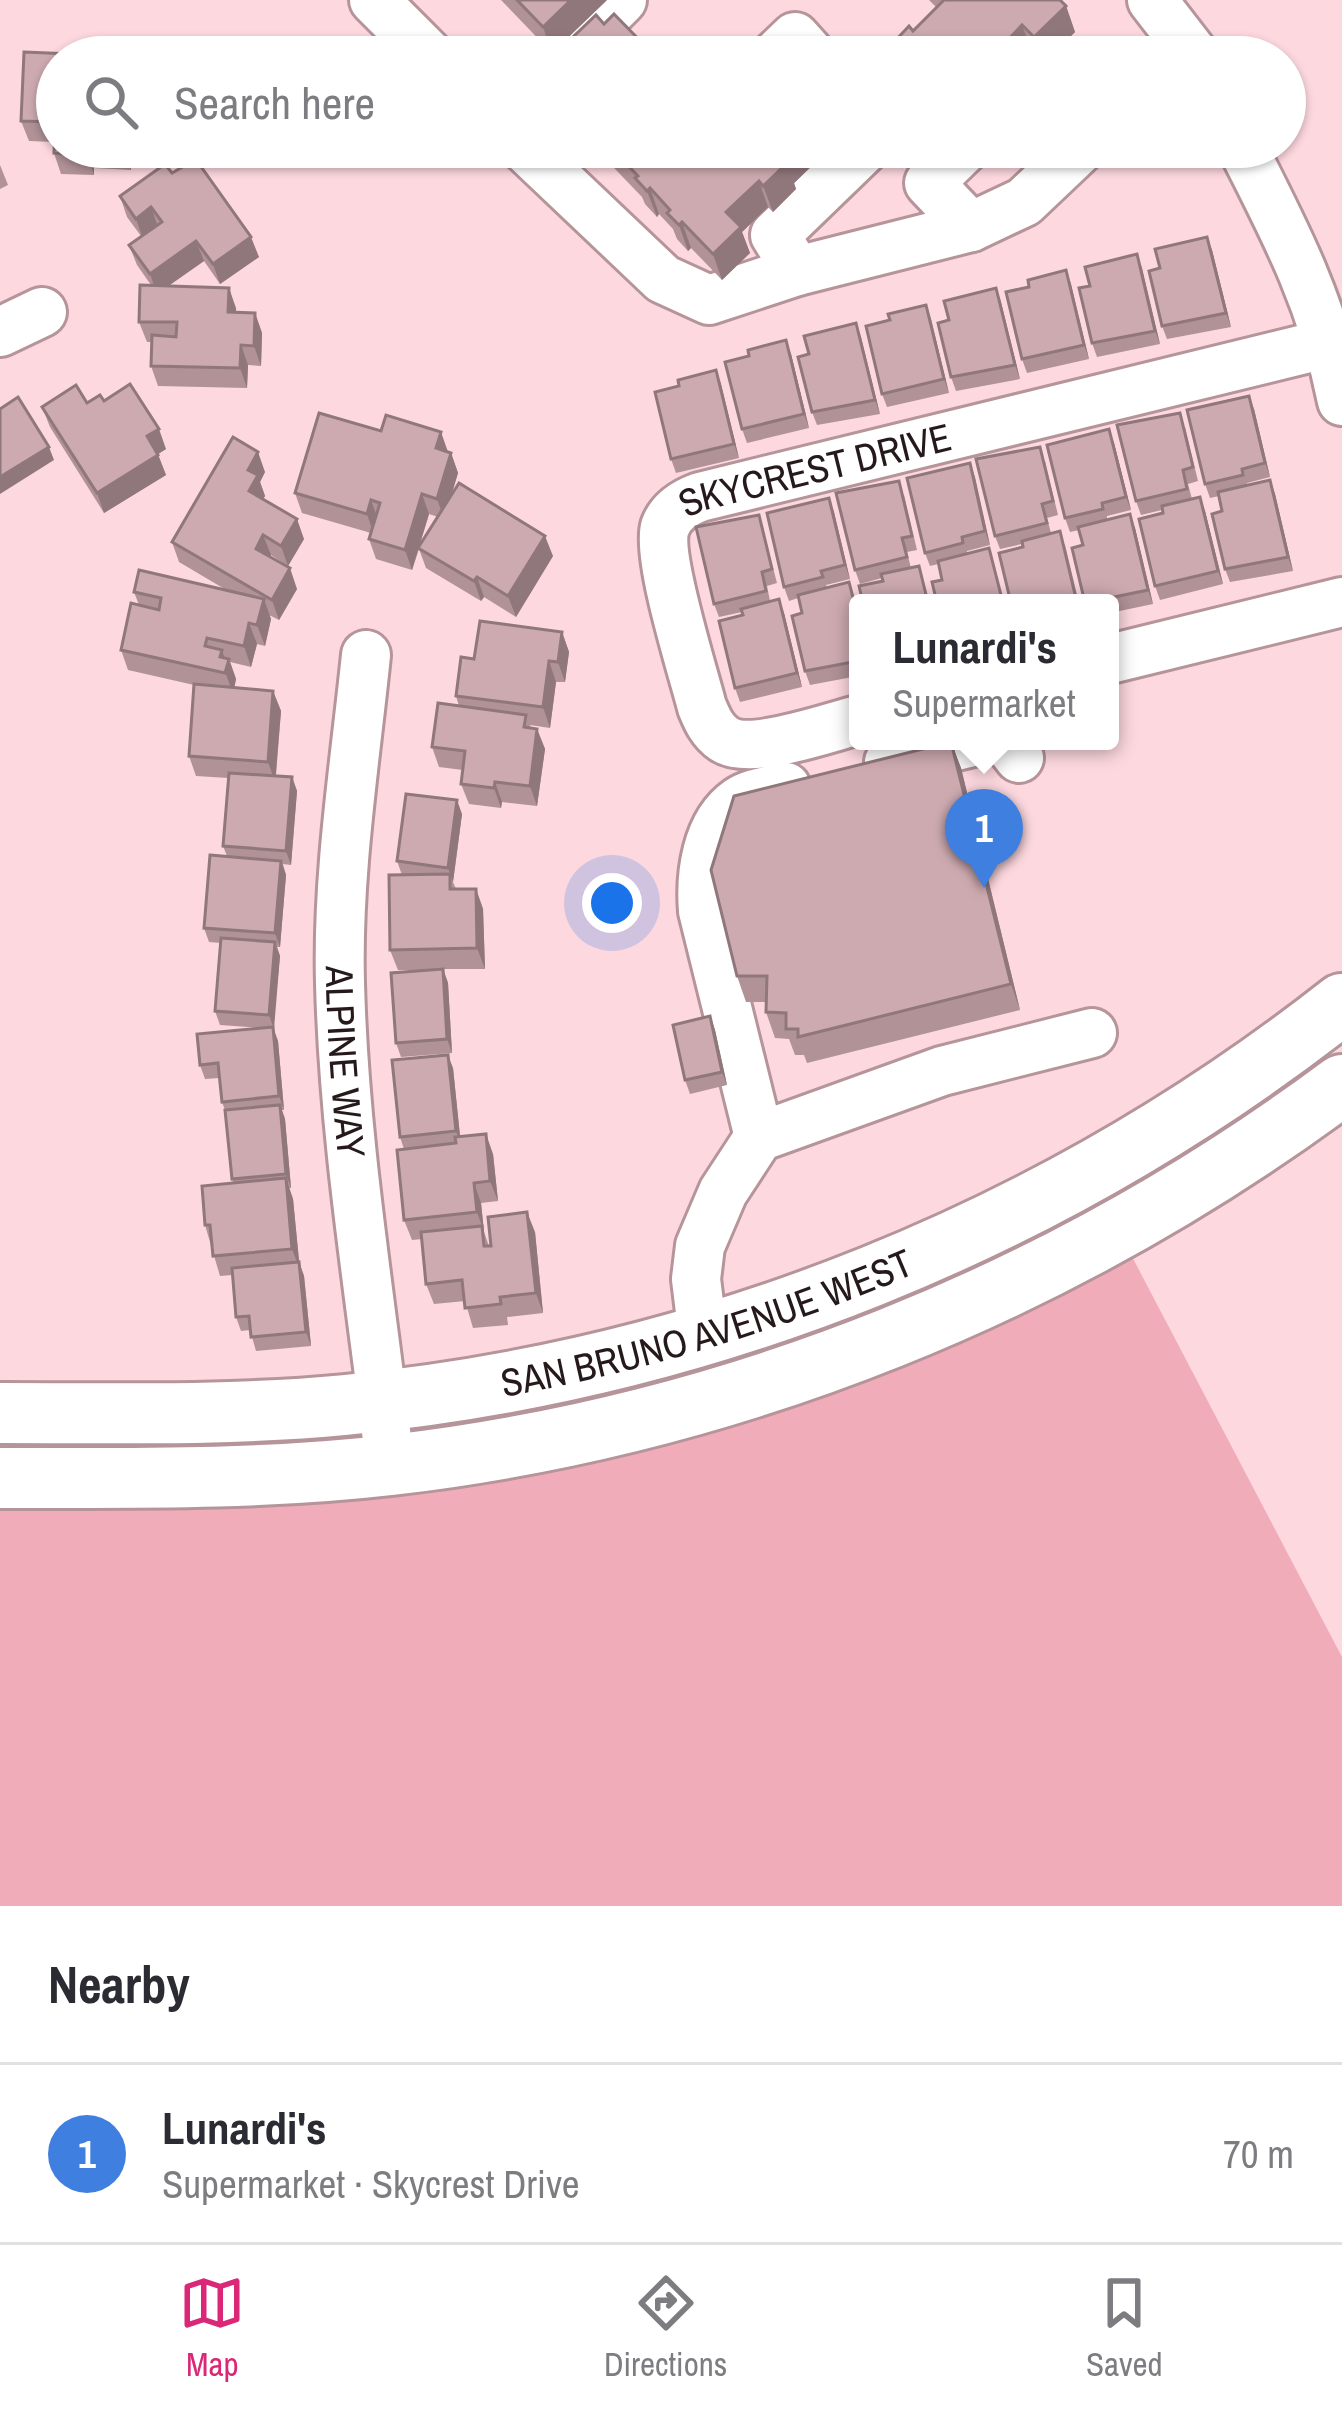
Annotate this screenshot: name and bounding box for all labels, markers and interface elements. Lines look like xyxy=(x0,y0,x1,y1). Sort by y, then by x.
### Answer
search box xyxy=(36,36,1306,168)
icon: search xyxy=(78,69,144,135)
text: Search here xyxy=(174,72,375,133)
street label: SKYCREST DRIVE xyxy=(669,410,956,529)
popup xyxy=(849,594,1119,750)
text: Lunardi's xyxy=(892,616,1057,677)
text: Supermarket xyxy=(892,677,1076,729)
pin: 1 xyxy=(945,789,1023,888)
your location xyxy=(582,873,642,933)
street label: ALPINE WAY xyxy=(314,964,378,1161)
street label: SAN BRUNO AVENUE WEST xyxy=(497,1236,920,1409)
text: Nearby xyxy=(48,1950,190,2019)
text: Lunardi's xyxy=(162,2097,327,2158)
text: 1 xyxy=(78,2128,96,2180)
text: 70 m xyxy=(1223,2128,1294,2180)
text: Supermarket · Skycrest Drive xyxy=(162,2158,580,2210)
tab: Map xyxy=(179,2270,245,2386)
tab: Directions xyxy=(604,2270,727,2386)
tab: Saved xyxy=(1086,2270,1163,2386)

